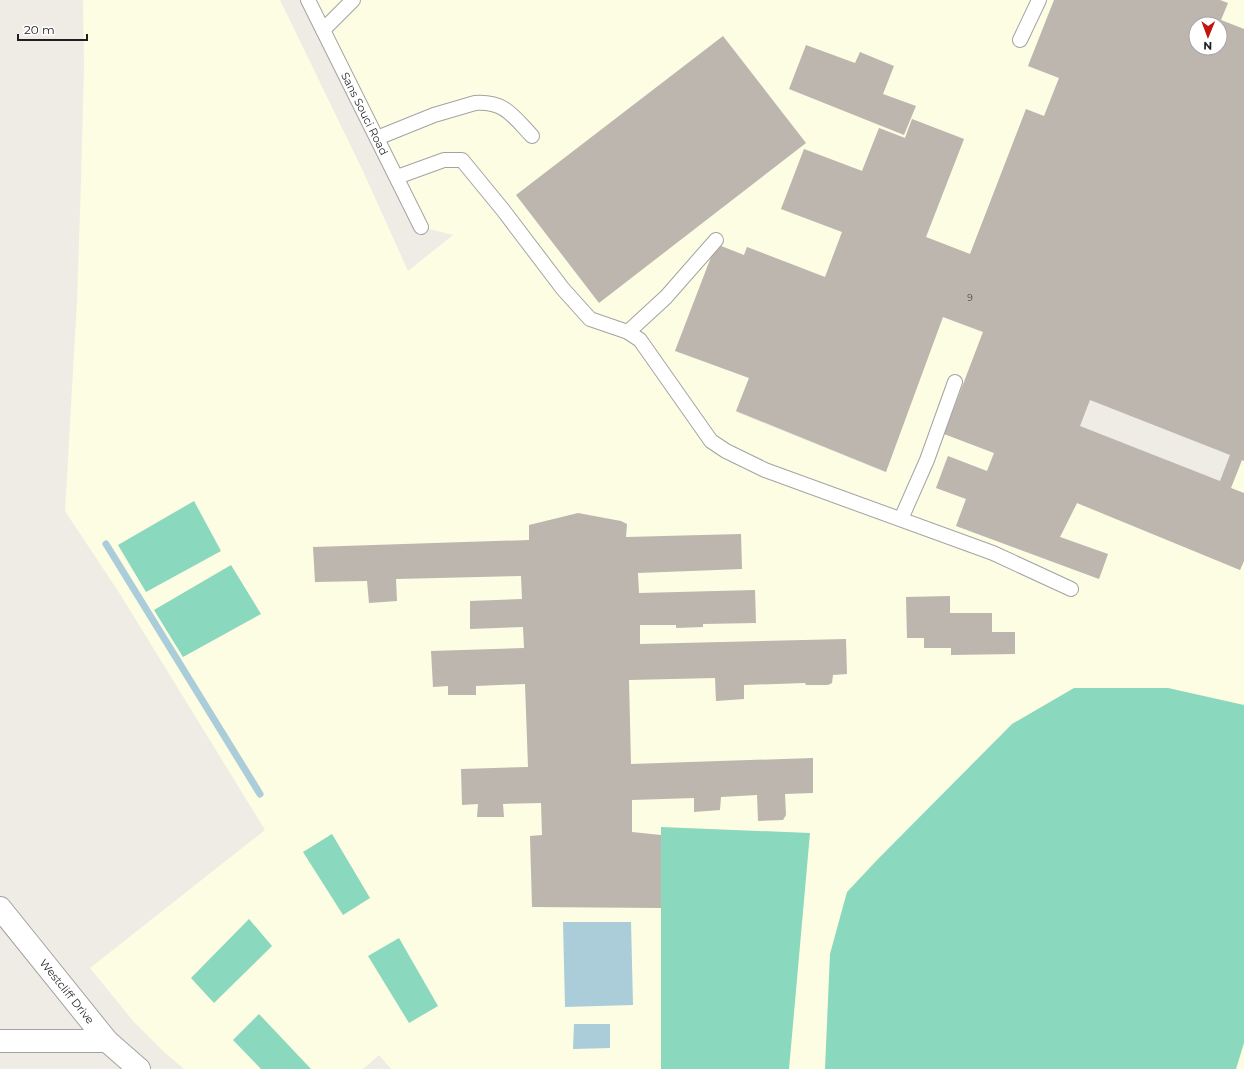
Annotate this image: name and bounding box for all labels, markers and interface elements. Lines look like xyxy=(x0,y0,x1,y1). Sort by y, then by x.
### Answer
scale bar xyxy=(18,16,87,42)
north arrow xyxy=(1188,16,1228,56)
text: 20 m xyxy=(24,22,55,37)
text: N xyxy=(1203,39,1212,53)
street label: Sans Souci Road xyxy=(338,70,391,157)
house number: 9 xyxy=(967,292,973,303)
street label: Westcliff Drive xyxy=(37,956,98,1027)

